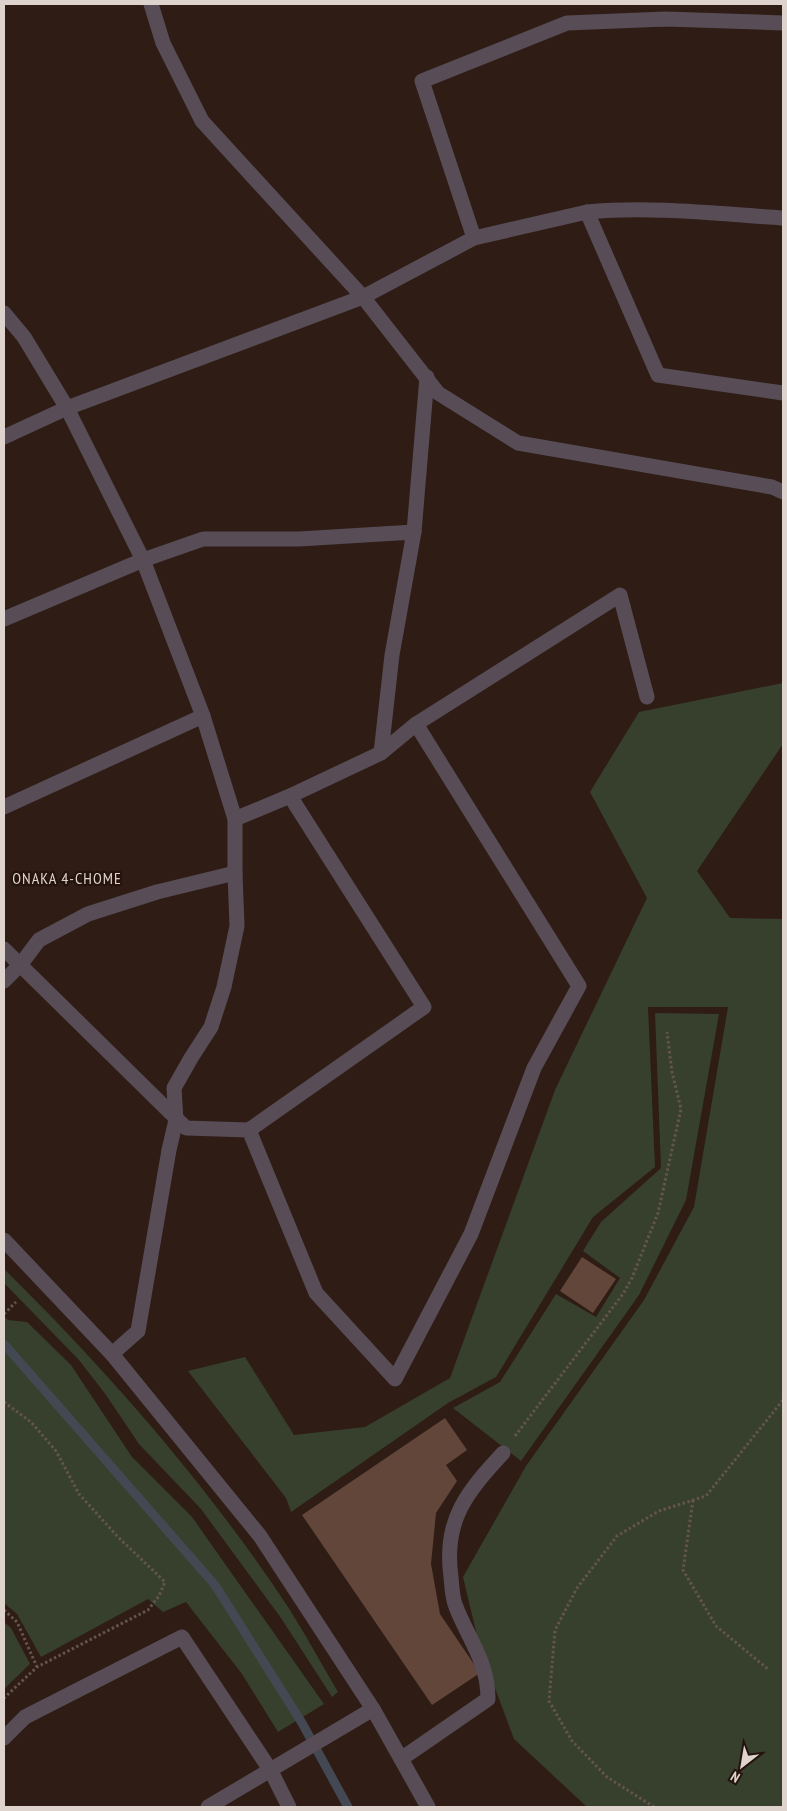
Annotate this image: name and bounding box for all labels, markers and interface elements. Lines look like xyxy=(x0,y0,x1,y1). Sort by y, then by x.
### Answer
district label: ONAKA 4-CHOME xyxy=(12,868,122,888)
north arrow xyxy=(717,1741,767,1791)
text: N xyxy=(727,1767,743,1787)

